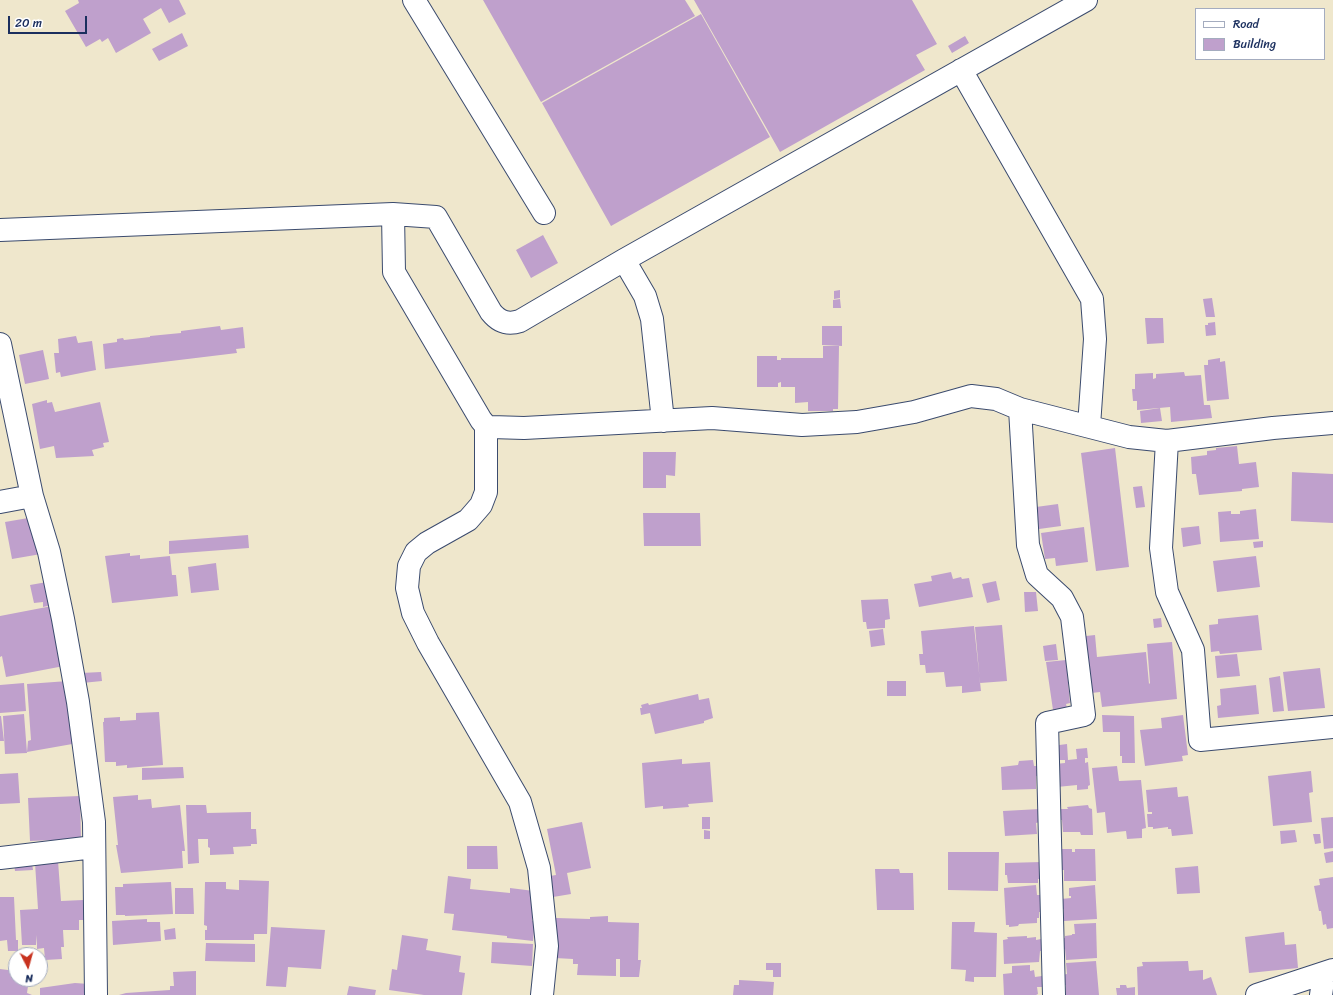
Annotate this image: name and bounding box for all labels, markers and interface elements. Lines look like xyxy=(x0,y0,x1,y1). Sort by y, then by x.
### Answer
scale bar xyxy=(10,8,89,34)
legend xyxy=(1195,8,1325,60)
text: 20 m xyxy=(15,12,42,34)
text: Road xyxy=(1233,13,1259,35)
text: Building xyxy=(1233,33,1276,55)
north arrow xyxy=(8,947,48,987)
text: N xyxy=(24,969,34,988)

